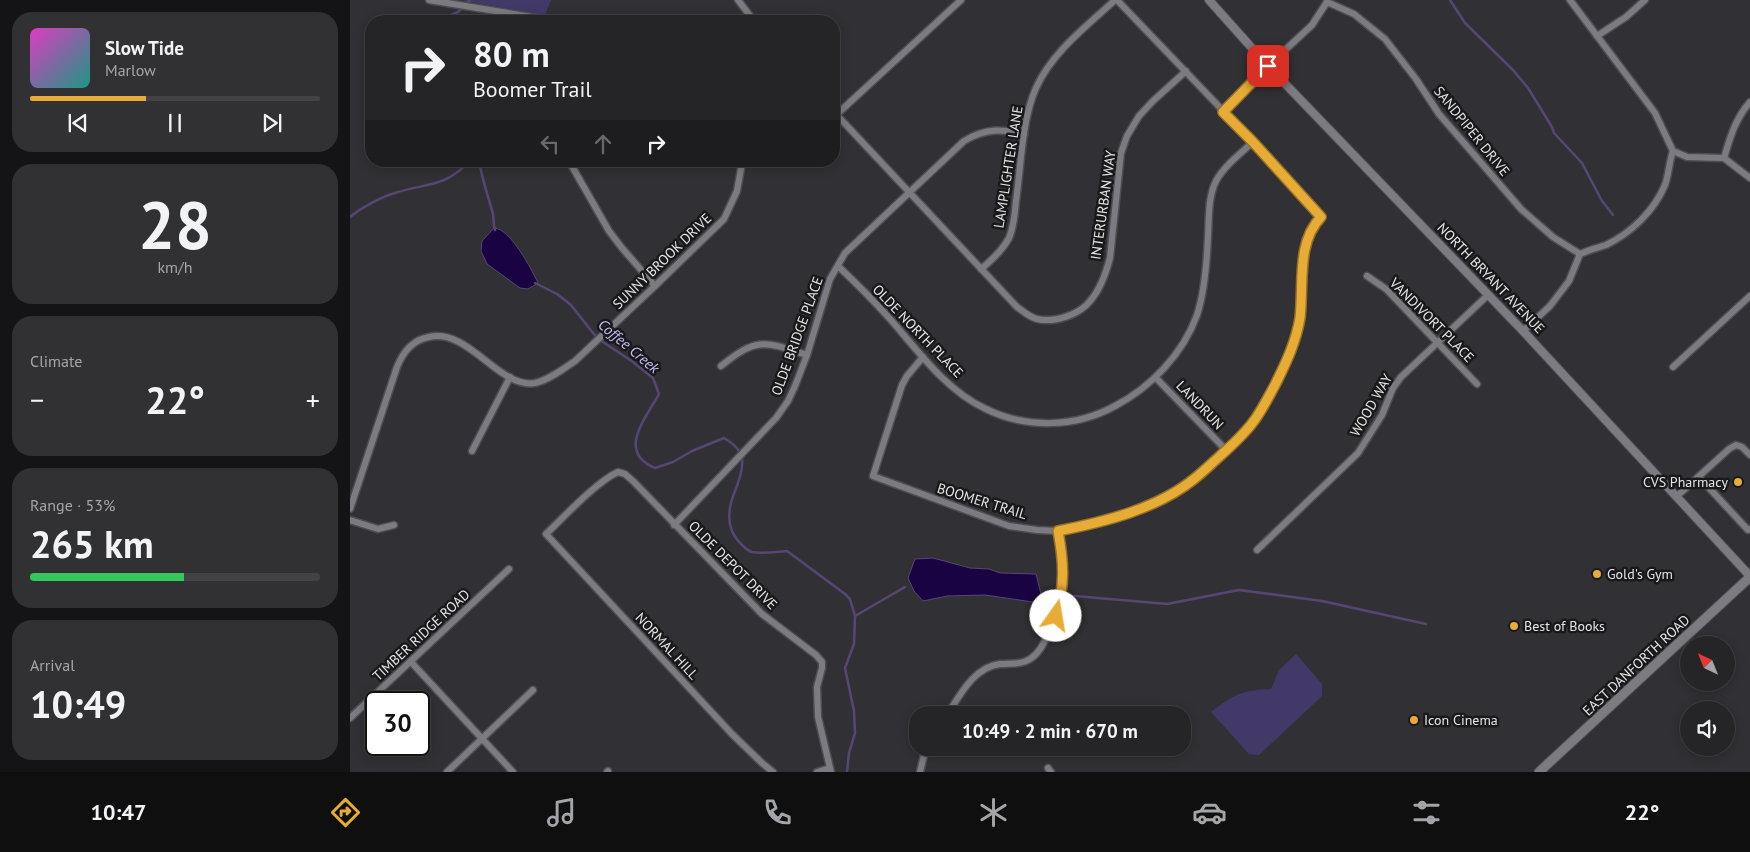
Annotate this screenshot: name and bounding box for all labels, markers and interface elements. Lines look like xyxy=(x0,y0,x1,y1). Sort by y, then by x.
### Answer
text: 80 m xyxy=(473,31,550,77)
icon: right xyxy=(390,35,455,100)
text: Slow Tide xyxy=(105,36,184,60)
pin xyxy=(1247,45,1289,87)
icon: arrive xyxy=(1254,52,1282,80)
text: Marlow xyxy=(105,60,156,80)
text: Boomer Trail xyxy=(473,75,592,103)
street label: SANDPIPER DRIVE xyxy=(1430,82,1514,180)
street label: LAMPLIGHTER LANE xyxy=(989,105,1027,229)
icon: previous xyxy=(64,109,92,137)
icon: pause xyxy=(161,109,189,137)
icon: next xyxy=(258,109,286,137)
icon: left xyxy=(536,130,564,158)
icon: ahead xyxy=(589,130,617,158)
icon: right xyxy=(642,130,670,158)
street label: INTERURBAN WAY xyxy=(1086,149,1120,261)
text: 28 xyxy=(138,182,212,266)
street label: SUNNY BROOK DRIVE xyxy=(609,209,715,313)
street label: NORTH BRYANT AVENUE xyxy=(1433,219,1549,337)
text: km/h xyxy=(157,257,193,277)
street label: VANDIVORT PLACE xyxy=(1385,273,1478,366)
street label: OLDE BRIDGE PLACE xyxy=(767,274,827,398)
street label: OLDE NORTH PLACE xyxy=(869,280,967,382)
water label: Coffee Creek xyxy=(594,315,665,378)
text: Climate xyxy=(30,351,82,371)
street label: WOOD WAY xyxy=(1346,370,1396,440)
text: 22° xyxy=(145,375,205,424)
street label: LANDRUN xyxy=(1172,377,1228,433)
text: − xyxy=(30,381,44,418)
text: + xyxy=(306,381,320,418)
place label: CVS Pharmacy xyxy=(1643,473,1728,491)
marker: CVS Pharmacy xyxy=(1732,476,1744,488)
street label: BOOMER TRAIL xyxy=(935,479,1029,523)
text: Range · 53% xyxy=(30,495,115,515)
street label: OLDE DEPOT DRIVE xyxy=(685,517,781,613)
text: 265 km xyxy=(30,519,154,568)
place label: Gold's Gym xyxy=(1607,565,1673,583)
marker: Gold's Gym xyxy=(1591,568,1603,580)
street label: TIMBER RIDGE ROAD xyxy=(369,585,473,685)
position arrow xyxy=(1029,589,1081,641)
street label: NORMAL HILL xyxy=(631,609,703,683)
street label: EAST DANFORTH ROAD xyxy=(1579,611,1693,719)
place label: Best of Books xyxy=(1524,617,1605,635)
marker: Best of Books xyxy=(1508,620,1520,632)
north arrow xyxy=(1680,636,1735,691)
map controls xyxy=(1680,636,1735,756)
text: Arrival xyxy=(30,655,75,675)
text: 10:49 xyxy=(30,679,126,728)
speed limit sign: 30 xyxy=(365,691,430,756)
button: sound xyxy=(1680,701,1735,756)
place label: Icon Cinema xyxy=(1424,711,1498,729)
marker: Icon Cinema xyxy=(1408,714,1420,726)
text: 10:49 · 2 min · 670 m xyxy=(962,719,1138,743)
icon: directions xyxy=(328,795,363,830)
icon: music xyxy=(544,795,579,830)
icon: phone xyxy=(760,795,795,830)
icon: climate xyxy=(976,795,1011,830)
icon: car xyxy=(1192,795,1227,830)
icon: filters xyxy=(1409,795,1444,830)
text: 10:47 xyxy=(91,798,146,826)
text: 22° xyxy=(1625,798,1659,826)

